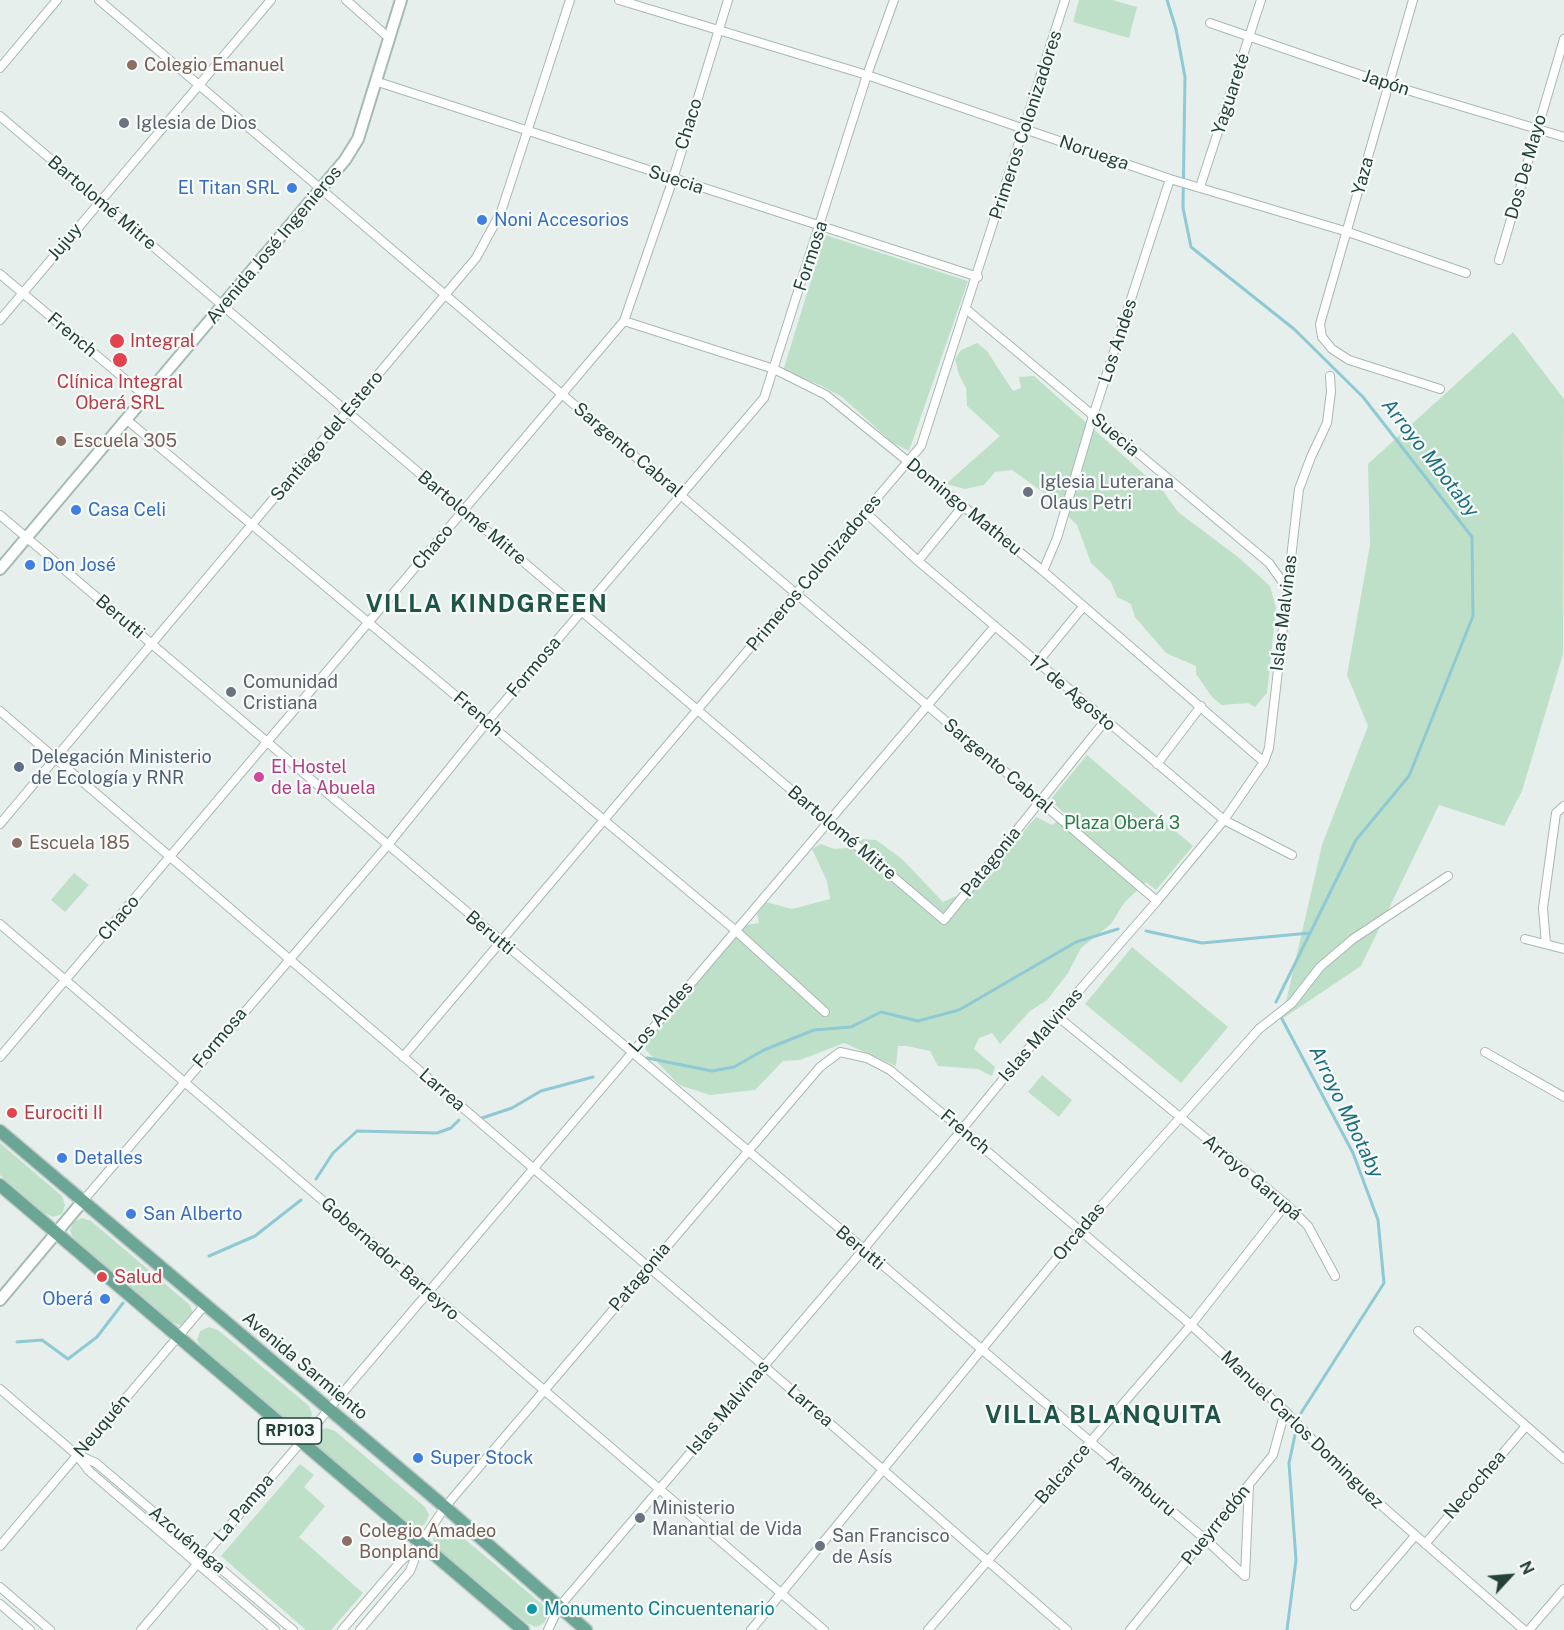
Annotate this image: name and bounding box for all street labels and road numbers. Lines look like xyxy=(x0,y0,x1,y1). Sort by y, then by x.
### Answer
street label: Primeros Colonizadores xyxy=(985,28,1067,222)
street label: Yaguareté xyxy=(1208,50,1254,138)
street label: Japón xyxy=(1360,65,1412,101)
street label: Chaco xyxy=(671,96,707,152)
street label: Dos De Mayo xyxy=(1501,112,1551,222)
street label: Noruega xyxy=(1056,131,1132,175)
street label: Bartolomé Mitre xyxy=(43,151,161,255)
street label: Yaza xyxy=(1348,155,1378,197)
street label: Suecia xyxy=(646,161,706,199)
street label: Avenida José Ingenieros xyxy=(202,162,346,328)
street label: Formosa xyxy=(790,218,832,294)
street label: Jujuy xyxy=(43,219,87,265)
street label: Los Andes xyxy=(1094,296,1142,386)
street label: French xyxy=(43,308,101,362)
street label: Santiago del Estero xyxy=(266,366,388,506)
street label: Sargento Cabral xyxy=(569,398,687,502)
street label: Suecia xyxy=(1086,408,1144,462)
street label: Domingo Matheu xyxy=(902,454,1026,560)
street label: Bartolomé Mitre xyxy=(413,466,531,570)
street label: Primeros Colonizadores xyxy=(742,490,886,656)
street label: Chaco xyxy=(408,520,458,574)
street label: Islas Malvinas xyxy=(1266,554,1302,672)
street label: Berutti xyxy=(91,590,149,644)
street label: Formosa xyxy=(502,632,566,702)
street label: 17 de Agosto xyxy=(1024,650,1120,736)
street label: French xyxy=(449,687,507,741)
street label: Sargento Cabral xyxy=(939,714,1057,818)
street label: Bartolomé Mitre xyxy=(783,781,901,885)
street label: Patagonia xyxy=(956,823,1026,901)
street label: Chaco xyxy=(94,891,144,945)
street label: Berutti xyxy=(461,906,519,960)
street label: Los Andes xyxy=(624,977,698,1057)
street label: Islas Malvinas xyxy=(995,984,1087,1086)
street label: Formosa xyxy=(188,1003,252,1073)
street label: Larrea xyxy=(415,1064,469,1116)
street label: French xyxy=(936,1105,994,1159)
street label: Arroyo Garupá xyxy=(1198,1130,1306,1226)
street label: Gobernador Barreyro xyxy=(316,1193,464,1325)
street label: Orcadas xyxy=(1048,1199,1110,1265)
street label: Berutti xyxy=(831,1221,889,1275)
street label: Patagonia xyxy=(605,1238,675,1316)
street label: Avenida Sarmiento xyxy=(238,1307,372,1425)
street label: Manuel Carlos Dominguez xyxy=(1216,1347,1388,1513)
street label: Islas Malvinas xyxy=(682,1356,774,1460)
street label: Larrea xyxy=(783,1380,837,1432)
street label: Neuquén xyxy=(69,1390,135,1462)
road number: RP103 xyxy=(258,1418,322,1444)
street label: Balcarce xyxy=(1031,1439,1095,1509)
street label: Necochea xyxy=(1439,1446,1511,1524)
street label: Aramburu xyxy=(1102,1451,1180,1521)
street label: La Pampa xyxy=(209,1470,279,1546)
street label: Pueyrredón xyxy=(1177,1481,1255,1569)
street label: Azcuénaga xyxy=(144,1502,230,1578)

